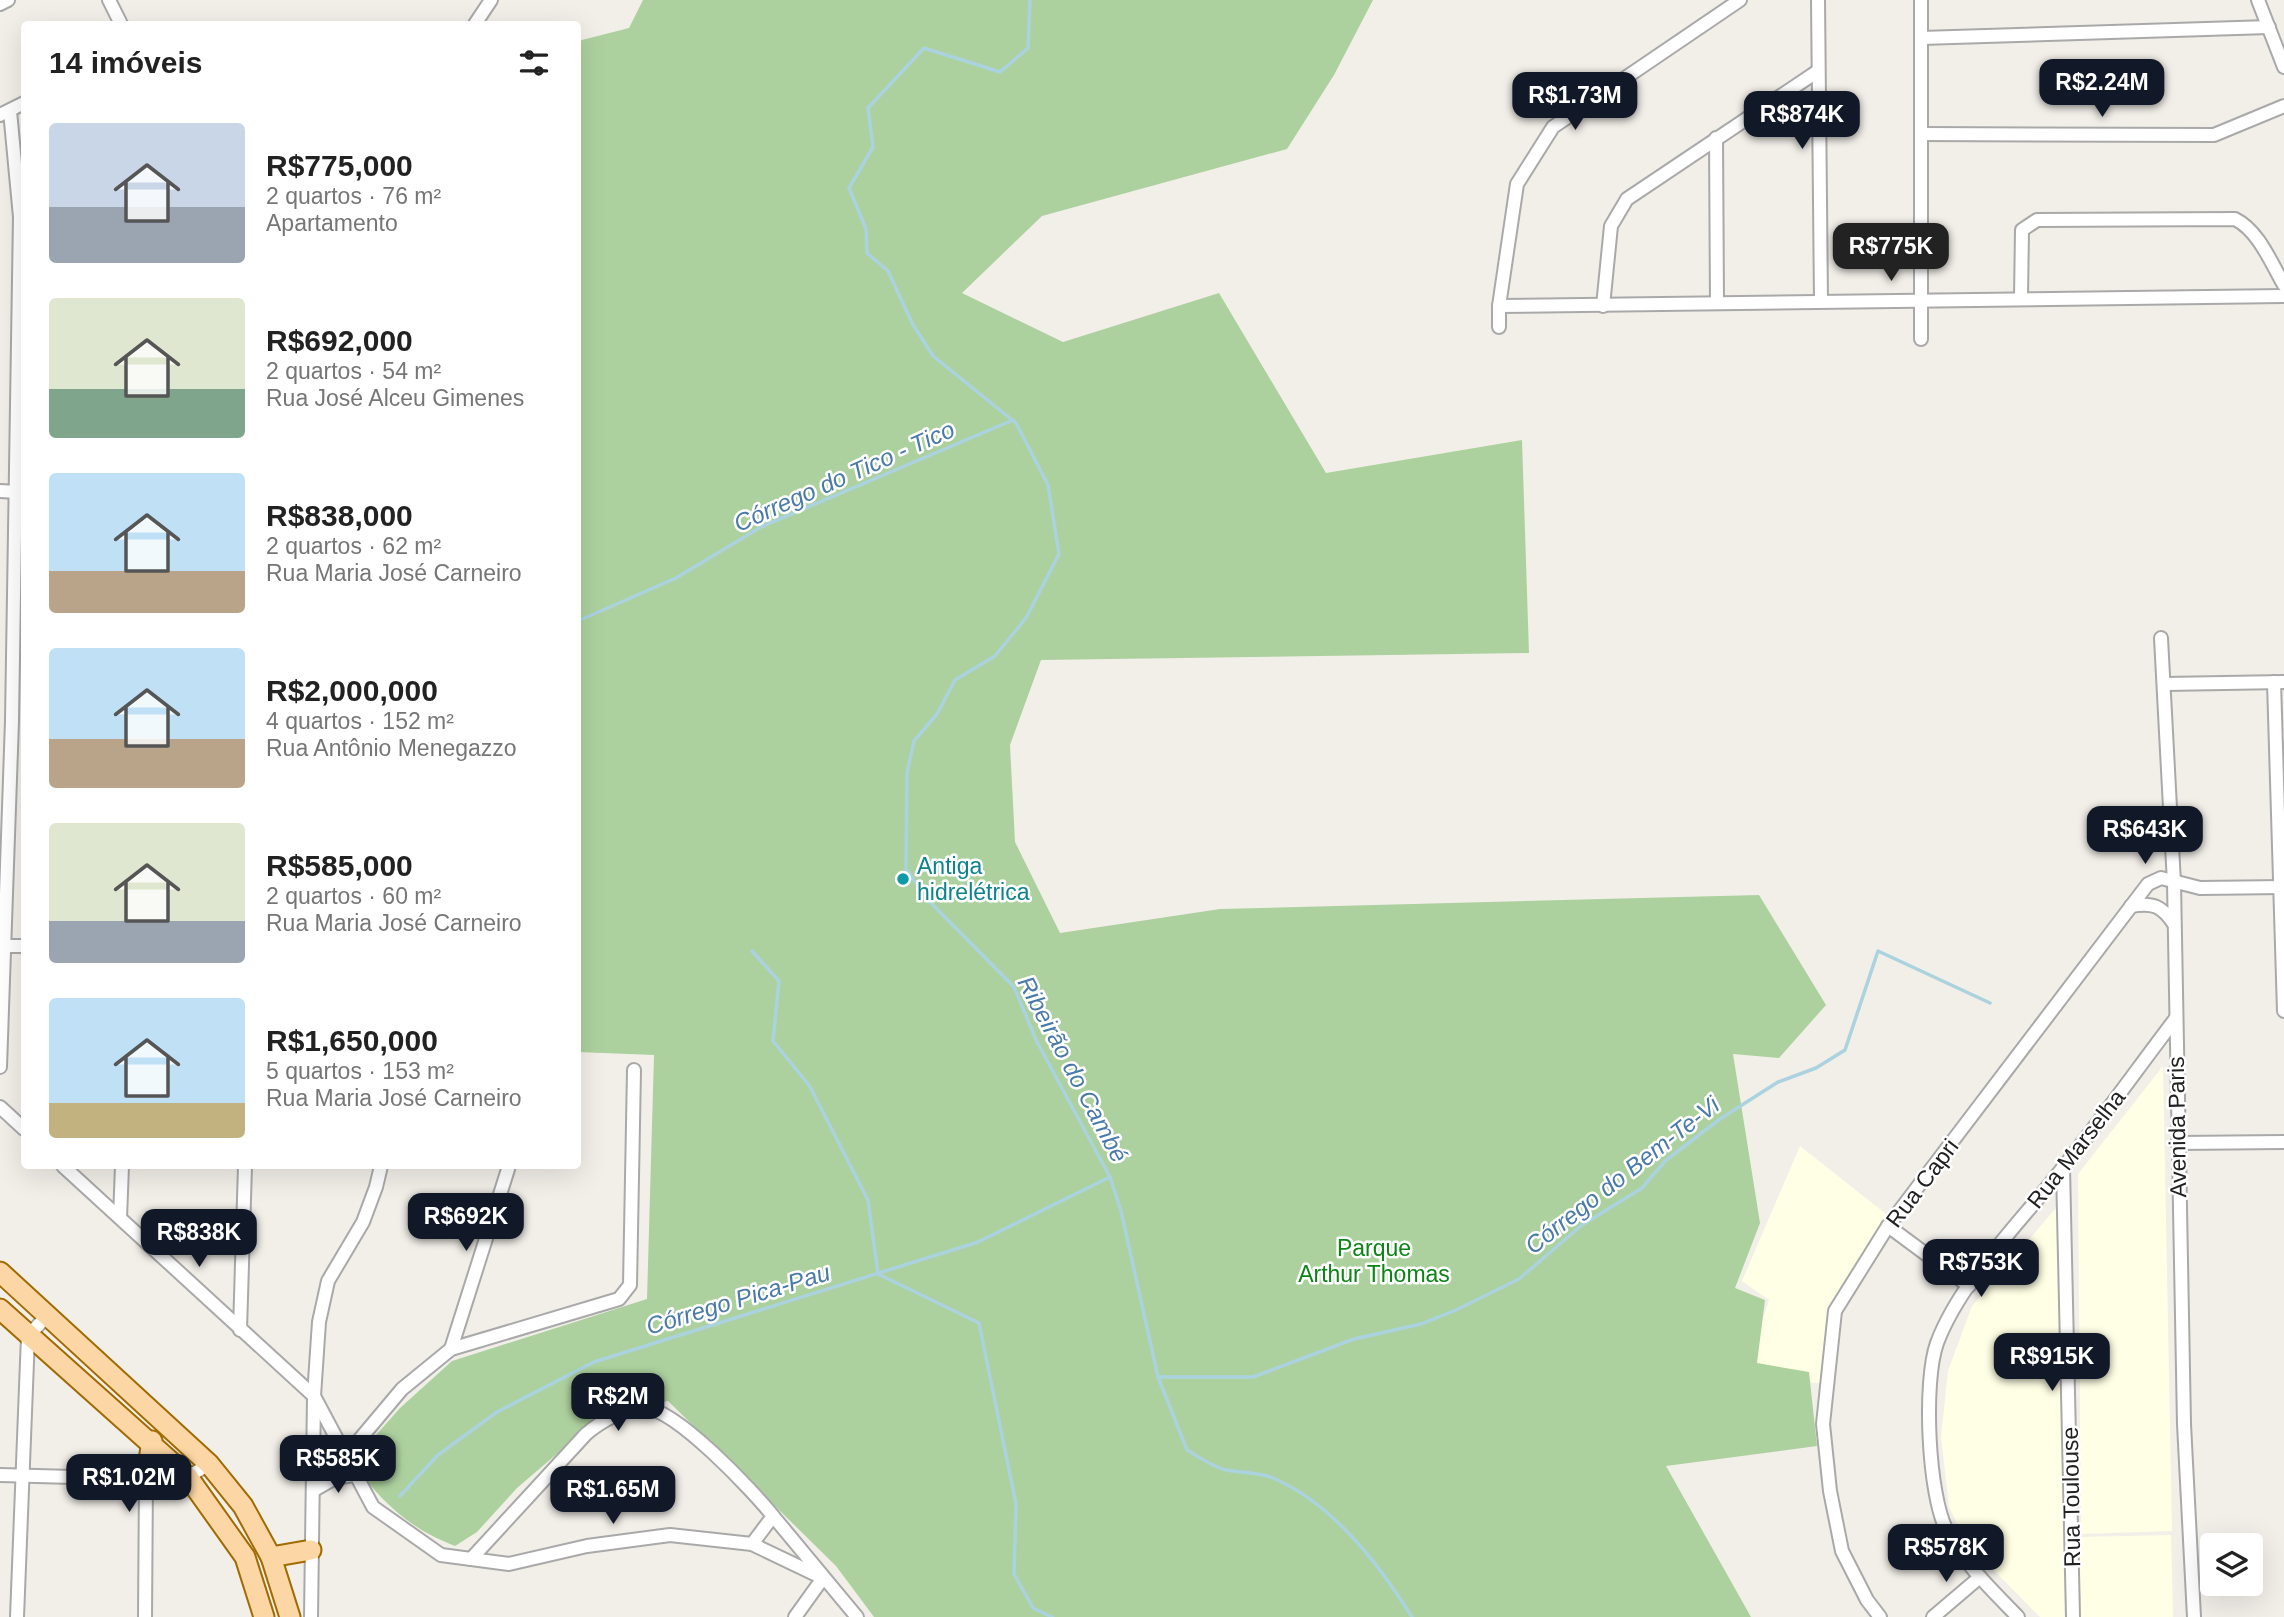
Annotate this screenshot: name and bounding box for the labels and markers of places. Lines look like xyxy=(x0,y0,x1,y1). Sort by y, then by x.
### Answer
pin: R$2.24M xyxy=(2037,60,2167,119)
pin: R$1.73M xyxy=(1510,72,1640,132)
pin: R$874K xyxy=(1745,92,1859,151)
pin: R$775K xyxy=(1834,224,1948,283)
pin: R$643K xyxy=(2088,806,2202,866)
place label: Antiga hidrelétrica xyxy=(917,853,1030,905)
marker: Antiga hidrelétrica xyxy=(895,871,911,887)
pin: R$692K xyxy=(409,1194,523,1253)
pin: R$838K xyxy=(142,1210,256,1269)
pin: R$753K xyxy=(1924,1240,2038,1299)
pin: R$915K xyxy=(1995,1334,2109,1393)
pin: R$2M xyxy=(577,1374,659,1433)
pin: R$585K xyxy=(281,1436,395,1495)
pin: R$1.02M xyxy=(64,1454,194,1514)
pin: R$1.65M xyxy=(548,1466,678,1526)
pin: R$578K xyxy=(1889,1524,2003,1584)

